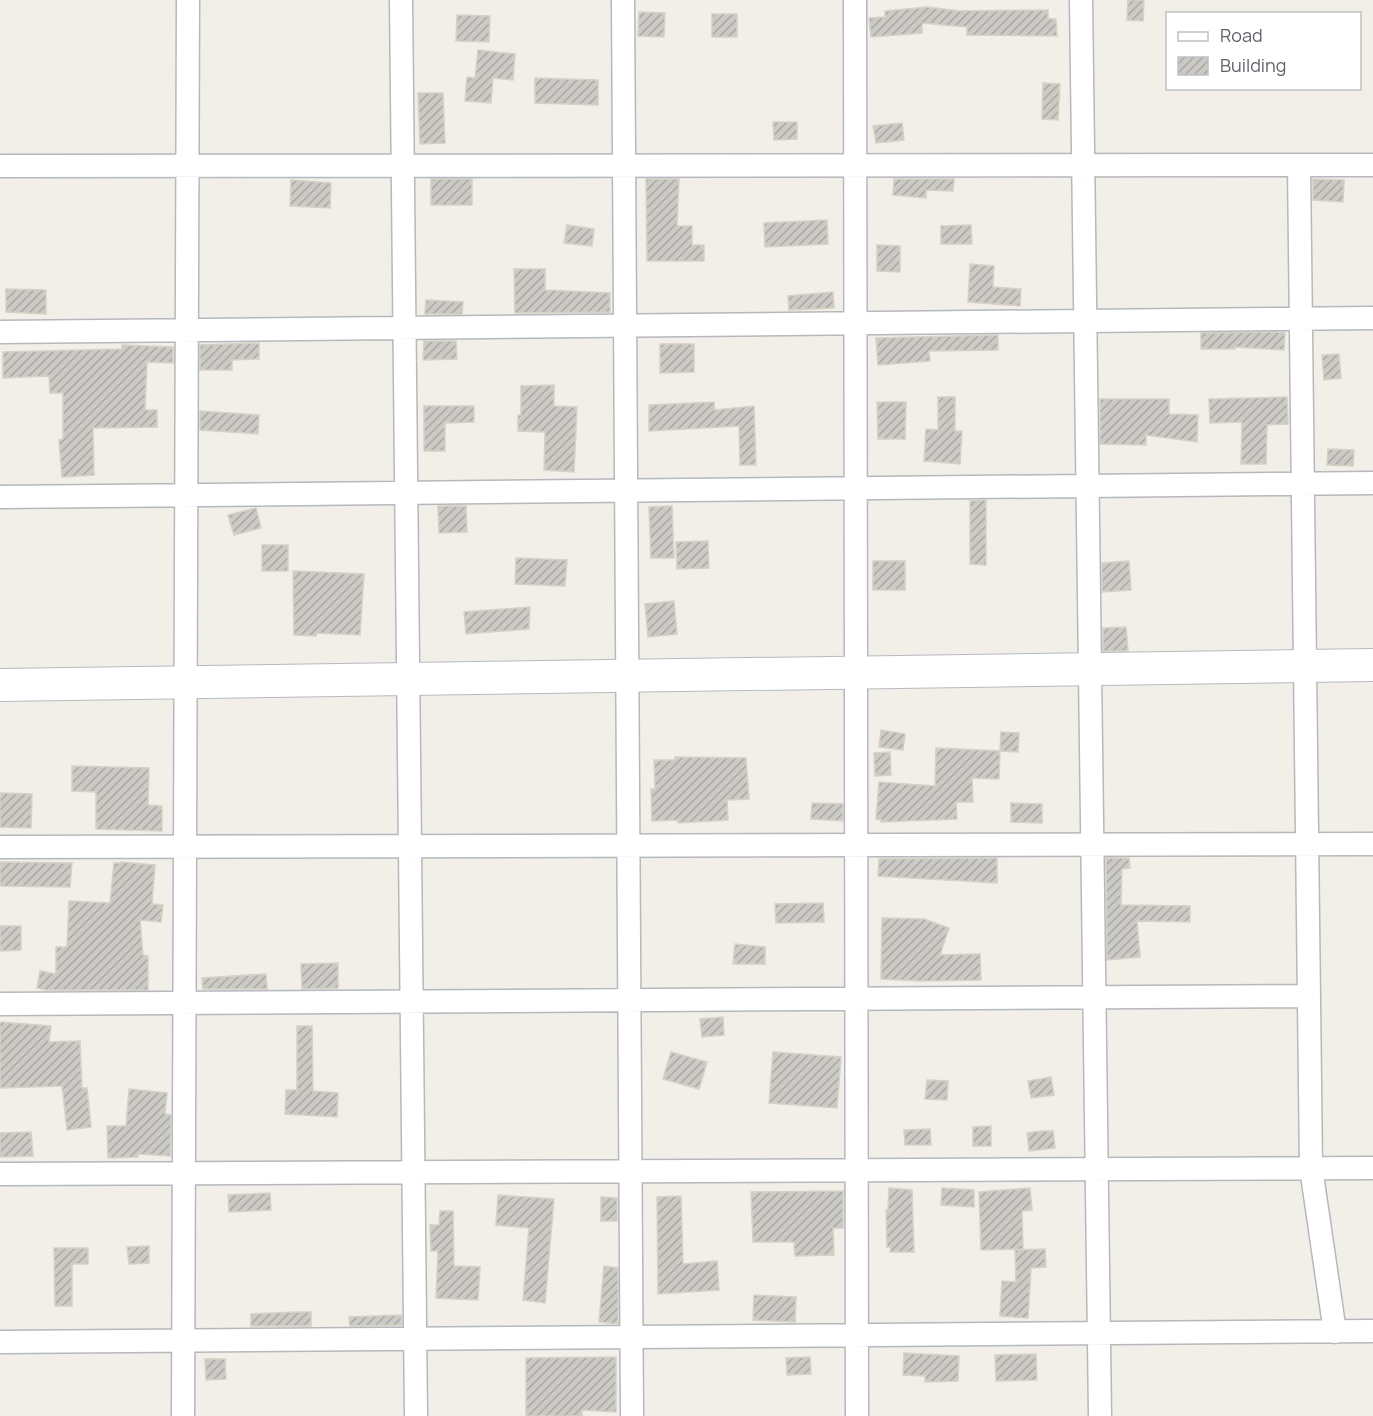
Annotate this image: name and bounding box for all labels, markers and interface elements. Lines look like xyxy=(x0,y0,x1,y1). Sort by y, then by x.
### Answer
legend xyxy=(1166,12,1361,90)
text: Road xyxy=(1220,23,1263,47)
text: Building xyxy=(1220,53,1286,77)

